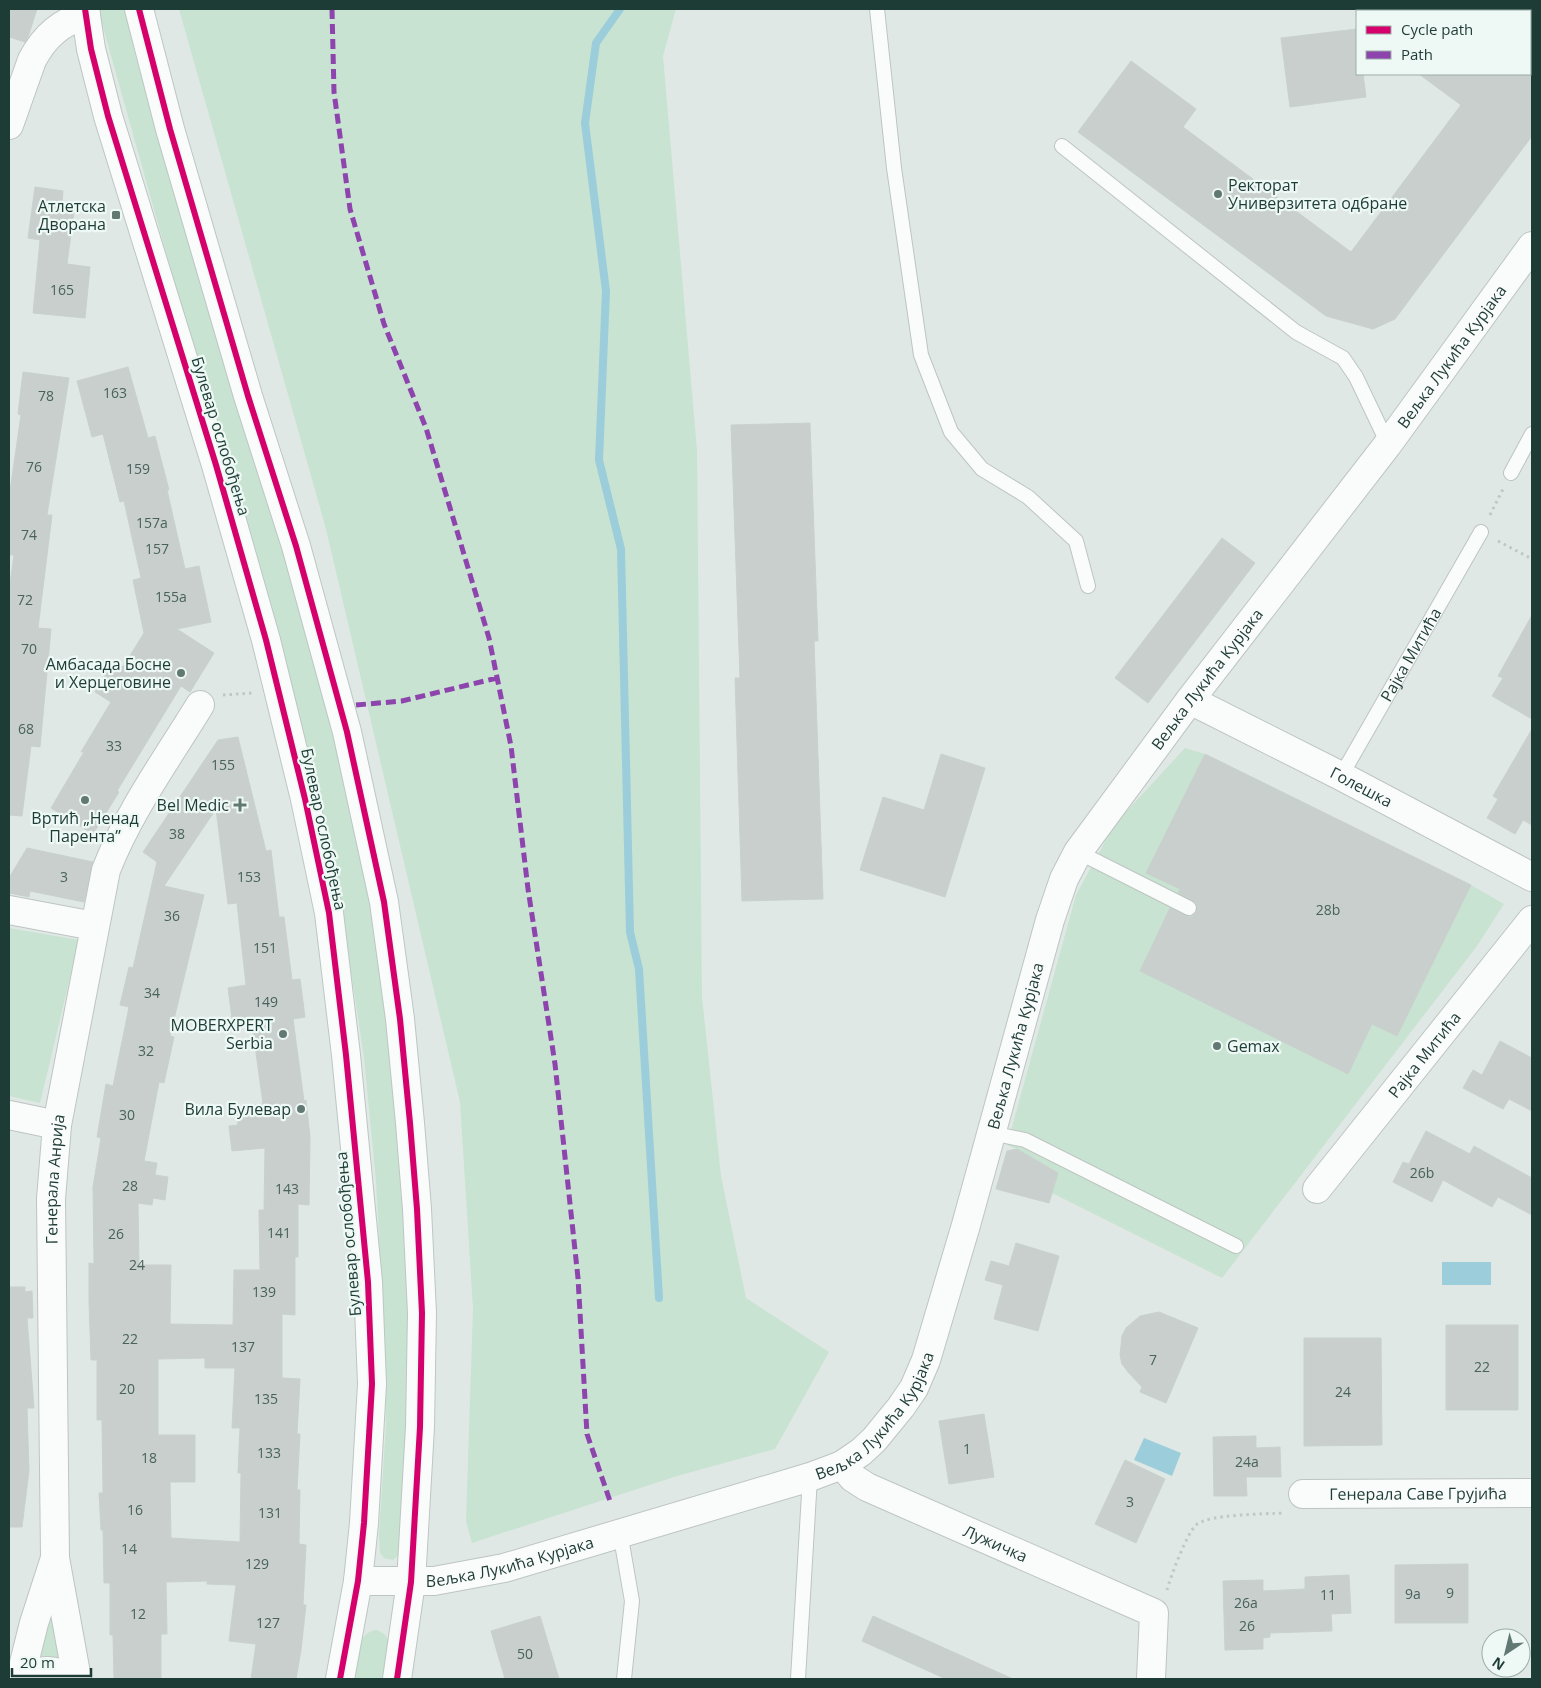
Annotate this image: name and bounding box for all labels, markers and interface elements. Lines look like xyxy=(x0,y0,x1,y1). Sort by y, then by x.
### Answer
legend xyxy=(1356,10,1531,75)
text: Cycle path xyxy=(1401,19,1473,39)
text: Path xyxy=(1401,44,1433,64)
place label: Ректорат Универзитета одбране xyxy=(1228,174,1407,214)
marker: Ректорат Универзитета одбране xyxy=(1212,188,1224,200)
place label: Атлетска Дворана xyxy=(38,195,106,235)
marker: Атлетска Дворана xyxy=(110,209,122,221)
house number: 165 xyxy=(50,280,74,299)
street label: Вељка Лукића Курјака xyxy=(1392,280,1511,433)
street label: Булевар ослобођења xyxy=(186,354,256,518)
house number: 163 xyxy=(103,383,127,402)
house number: 78 xyxy=(38,386,54,405)
house number: 76 xyxy=(26,457,42,476)
house number: 159 xyxy=(126,459,150,478)
house number: 157a xyxy=(136,513,168,532)
house number: 74 xyxy=(21,525,37,544)
house number: 157 xyxy=(145,539,169,558)
house number: 155a xyxy=(155,587,187,606)
house number: 72 xyxy=(17,590,33,609)
street label: Вељка Лукића Курјака xyxy=(1146,604,1268,754)
street label: Рајка Митића xyxy=(1375,604,1446,706)
house number: 70 xyxy=(21,639,37,658)
place label: Амбасада Босне и Херцеговине xyxy=(46,653,171,693)
marker: Амбасада Босне и Херцеговине xyxy=(175,667,187,679)
house number: 68 xyxy=(18,719,34,738)
house number: 33 xyxy=(106,736,122,755)
street label: Булевар ослобођења xyxy=(296,746,352,912)
house number: 155 xyxy=(211,755,235,774)
street label: Голешка xyxy=(1326,761,1396,812)
marker: Вртић „Ненад Парента” xyxy=(79,794,91,806)
place label: Bel Medic xyxy=(157,794,229,816)
marker: Bel Medic xyxy=(233,798,247,812)
place label: Вртић „Ненад Парента” xyxy=(31,807,139,847)
house number: 38 xyxy=(169,824,185,843)
house number: 3 xyxy=(60,867,68,886)
house number: 153 xyxy=(237,867,261,886)
house number: 28b xyxy=(1316,900,1340,919)
house number: 36 xyxy=(164,906,180,925)
house number: 151 xyxy=(253,938,277,957)
street label: Вељка Лукића Курјака xyxy=(982,960,1049,1132)
house number: 34 xyxy=(144,983,160,1002)
house number: 149 xyxy=(254,992,278,1011)
street label: Рајка Митића xyxy=(1383,1007,1466,1102)
place label: MOBERXPERT Serbia xyxy=(171,1014,273,1054)
marker: MOBERXPERT Serbia xyxy=(277,1028,289,1040)
place label: Gemax xyxy=(1227,1035,1280,1057)
marker: Gemax xyxy=(1211,1040,1223,1052)
house number: 32 xyxy=(138,1041,154,1060)
place label: Вила Булевар xyxy=(184,1098,291,1120)
marker: Вила Булевар xyxy=(295,1103,307,1115)
house number: 30 xyxy=(119,1105,135,1124)
street label: Генерала Анрија xyxy=(40,1112,70,1244)
street label: Булевар ослобођења xyxy=(330,1151,366,1317)
house number: 26b xyxy=(1410,1163,1434,1182)
house number: 28 xyxy=(122,1176,138,1195)
house number: 143 xyxy=(275,1179,299,1198)
house number: 141 xyxy=(267,1223,291,1242)
house number: 26 xyxy=(108,1224,124,1243)
house number: 24 xyxy=(129,1255,145,1274)
house number: 139 xyxy=(252,1282,276,1301)
house number: 22 xyxy=(122,1329,138,1348)
house number: 137 xyxy=(231,1337,255,1356)
street label: Вељка Лукића Курјака xyxy=(812,1349,939,1485)
house number: 7 xyxy=(1149,1350,1157,1369)
house number: 22 xyxy=(1474,1357,1490,1376)
house number: 20 xyxy=(119,1379,135,1398)
house number: 24 xyxy=(1335,1382,1351,1401)
house number: 135 xyxy=(254,1389,278,1408)
house number: 1 xyxy=(963,1439,971,1458)
house number: 133 xyxy=(257,1443,281,1462)
house number: 18 xyxy=(141,1448,157,1467)
house number: 24a xyxy=(1235,1452,1259,1471)
street label: Генерала Саве Грујића xyxy=(1329,1482,1507,1505)
house number: 3 xyxy=(1126,1492,1134,1511)
house number: 16 xyxy=(127,1500,143,1519)
house number: 131 xyxy=(258,1503,282,1522)
street label: Лужичка xyxy=(960,1520,1031,1567)
street label: Вељка Лукића Курјака xyxy=(426,1531,596,1592)
house number: 14 xyxy=(121,1539,137,1558)
house number: 129 xyxy=(245,1554,269,1573)
house number: 9 xyxy=(1446,1583,1454,1602)
house number: 9a xyxy=(1405,1584,1421,1603)
house number: 11 xyxy=(1320,1585,1336,1604)
house number: 26a xyxy=(1234,1593,1258,1612)
house number: 12 xyxy=(130,1604,146,1623)
house number: 127 xyxy=(256,1613,280,1632)
house number: 26 xyxy=(1239,1616,1255,1635)
north arrow xyxy=(1481,1628,1531,1678)
house number: 50 xyxy=(517,1644,533,1663)
scale bar xyxy=(12,1646,91,1678)
text: 20 m xyxy=(20,1652,55,1672)
text: N xyxy=(1488,1653,1508,1675)

